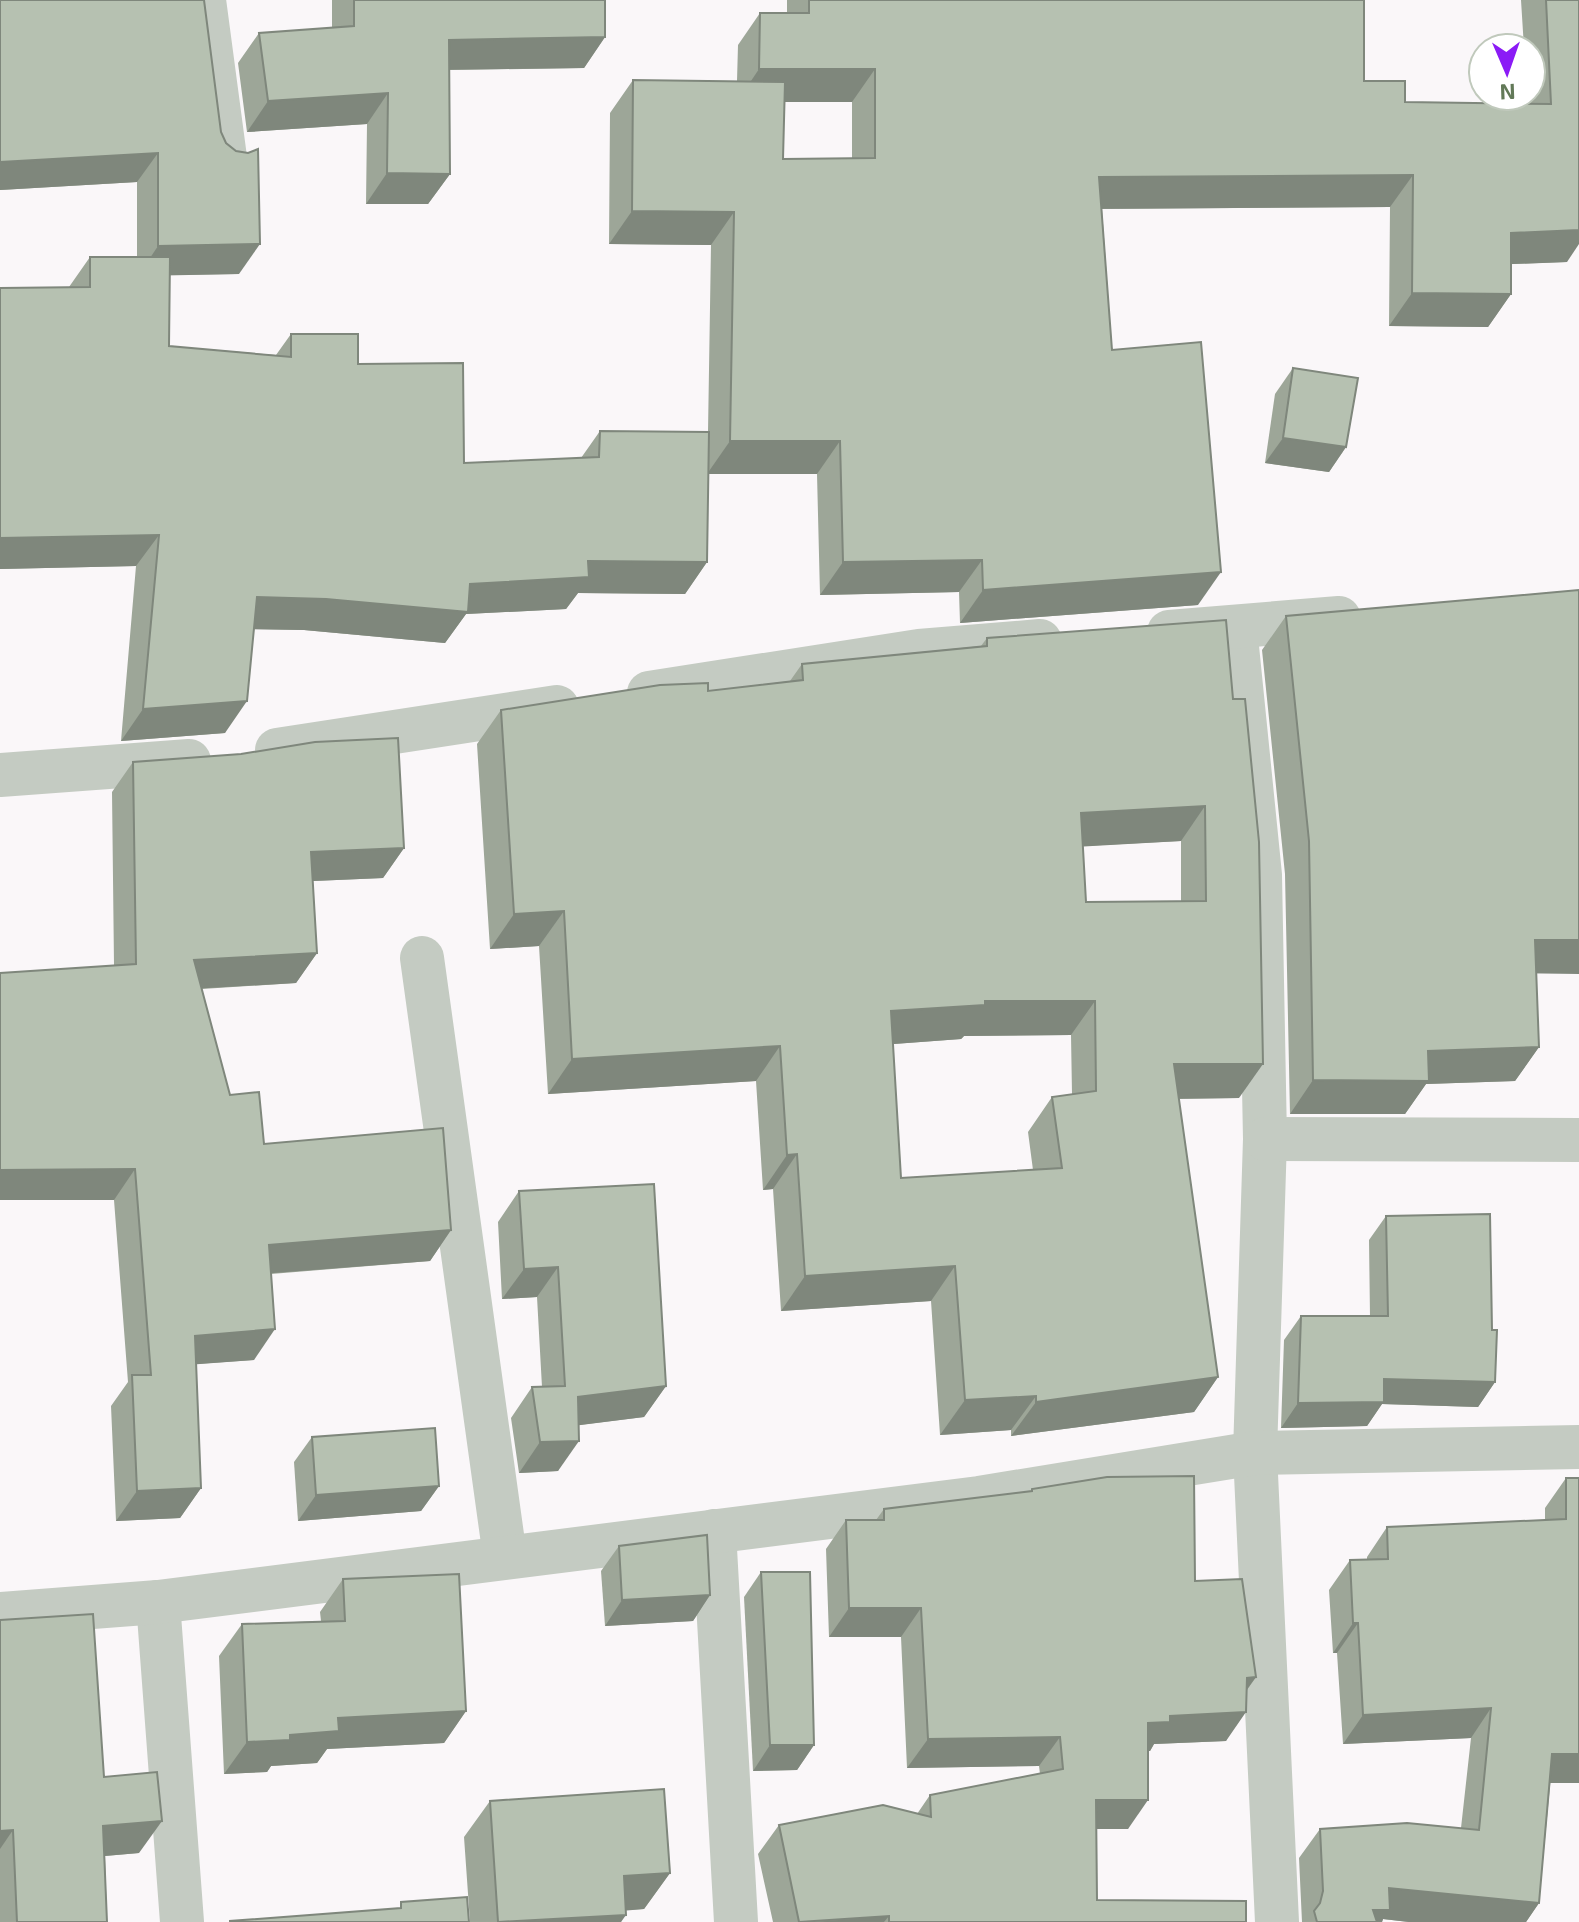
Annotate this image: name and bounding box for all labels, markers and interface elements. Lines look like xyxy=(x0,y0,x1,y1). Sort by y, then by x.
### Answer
north arrow xyxy=(1467,32,1547,112)
text: N xyxy=(1499,80,1516,106)

